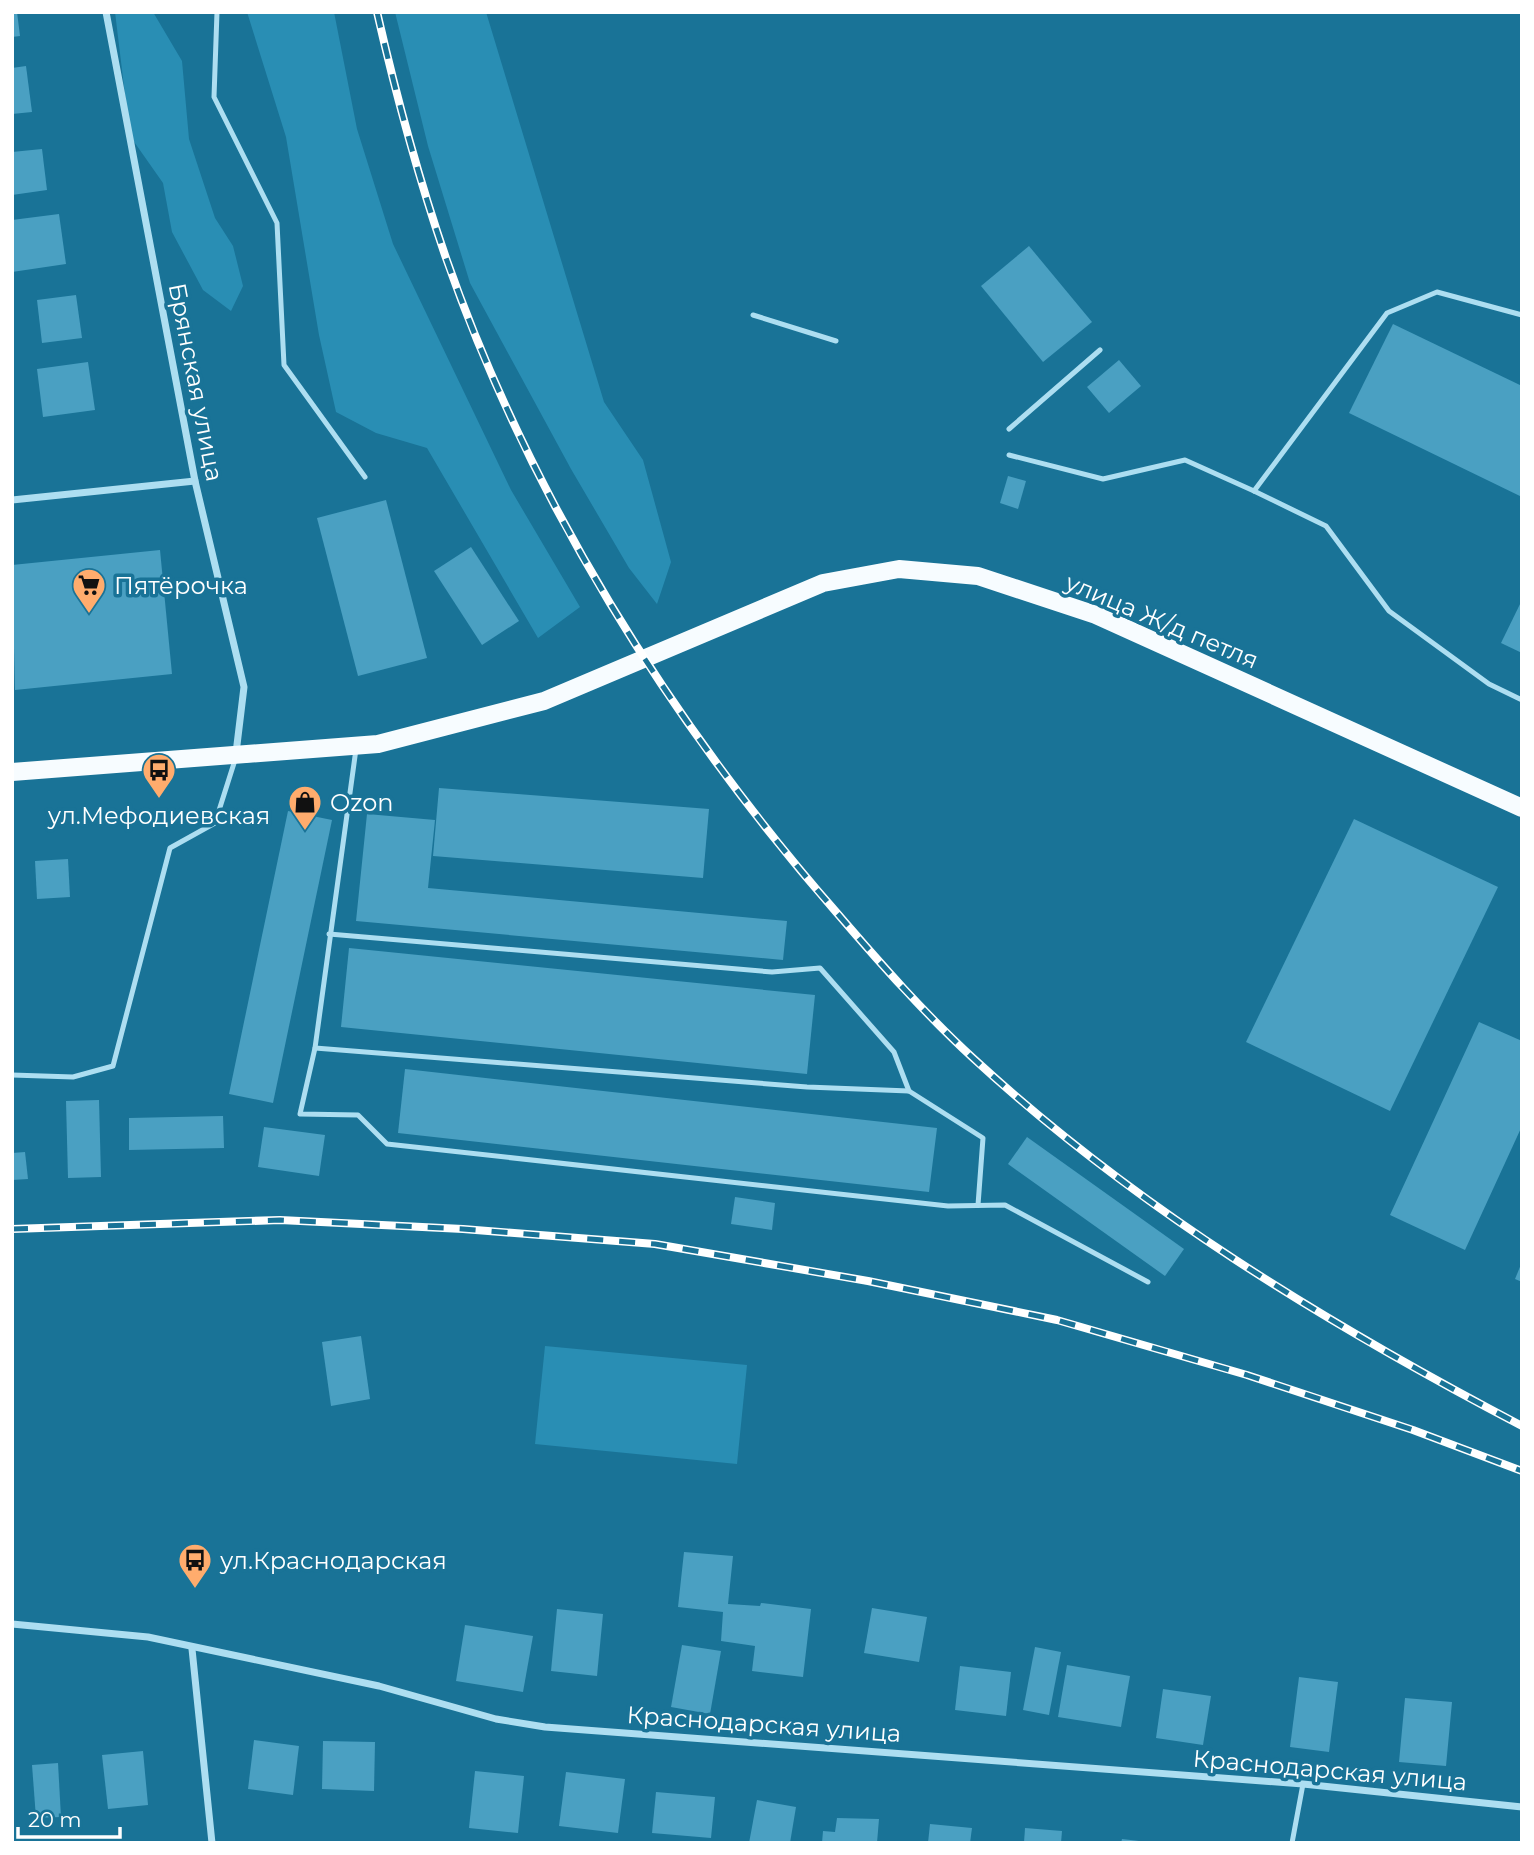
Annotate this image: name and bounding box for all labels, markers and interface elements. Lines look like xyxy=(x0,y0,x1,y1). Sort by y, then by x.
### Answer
street label: Брянская улица xyxy=(163,280,229,484)
supermarket icon: Пятёрочка xyxy=(70,566,108,615)
street label: улица Ж/д петля xyxy=(1060,567,1263,675)
place label: Пятёрочка xyxy=(114,571,248,600)
bus stop icon: ул.Мефодиевская xyxy=(140,751,178,800)
shop icon: Ozon xyxy=(286,783,324,832)
place label: Ozon xyxy=(330,788,393,817)
place label: ул.Мефодиевская xyxy=(47,801,270,830)
bus stop icon: ул.Краснодарская xyxy=(176,1541,214,1590)
place label: ул.Краснодарская xyxy=(219,1546,447,1575)
street label: Краснодарская улица xyxy=(626,1700,902,1748)
street label: Краснодарская улица xyxy=(1192,1744,1468,1796)
scale bar xyxy=(18,1796,119,1840)
text: 20 m xyxy=(28,1807,82,1832)

